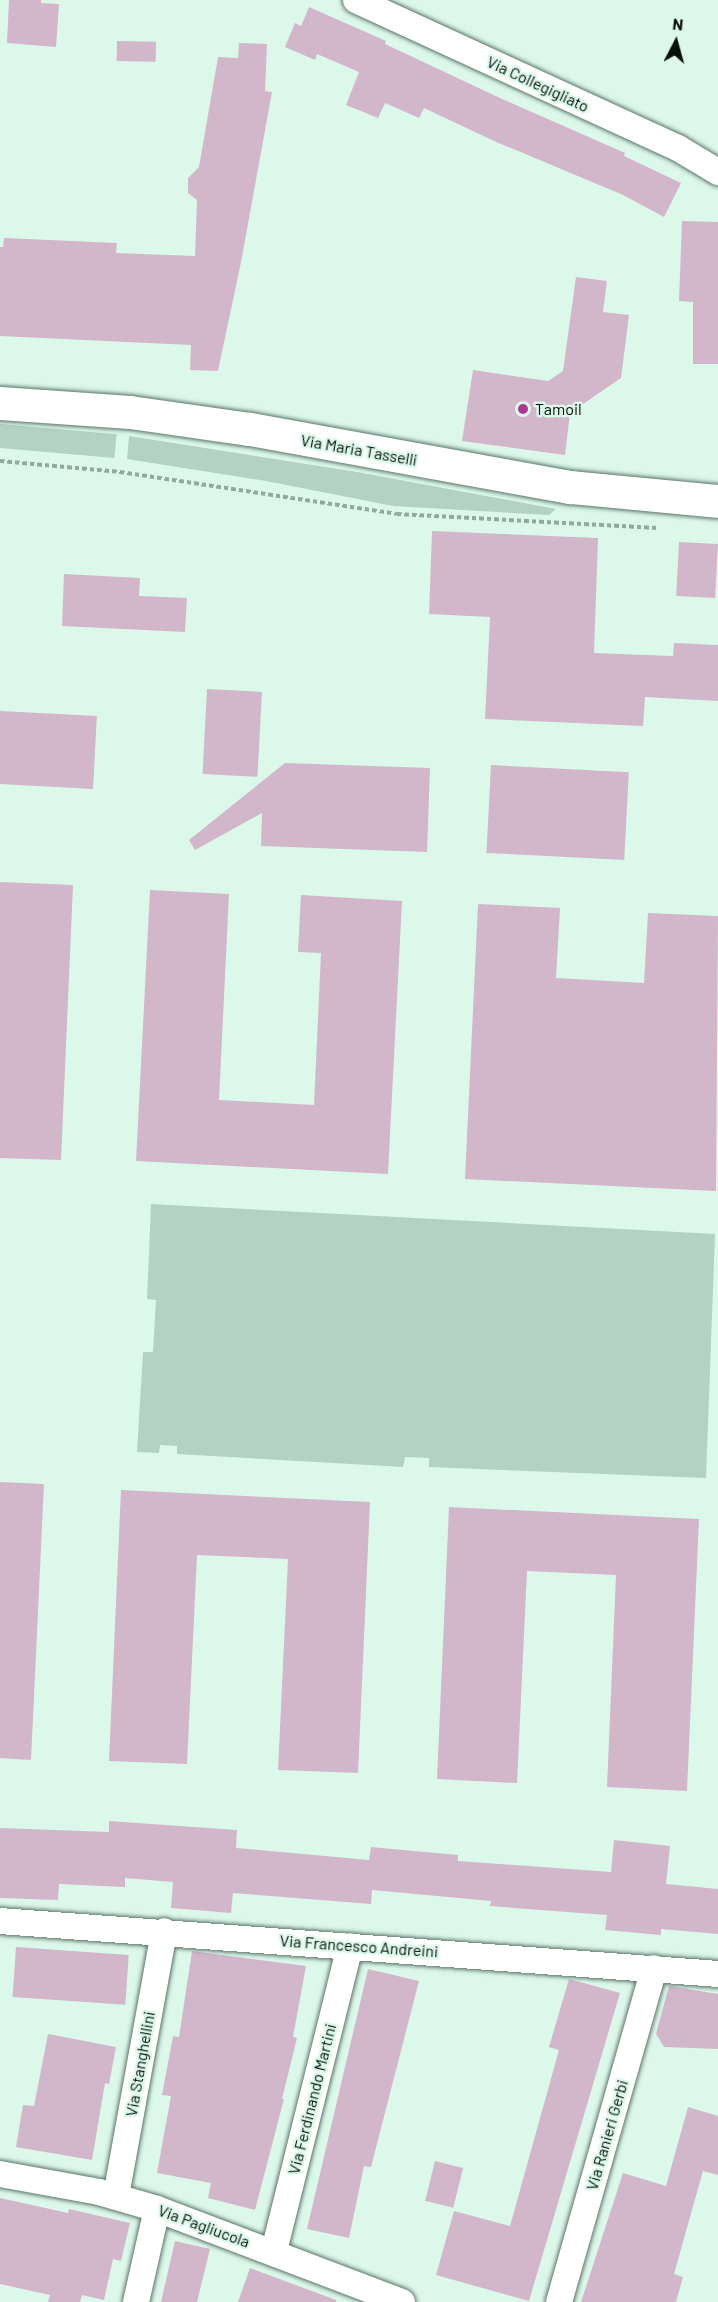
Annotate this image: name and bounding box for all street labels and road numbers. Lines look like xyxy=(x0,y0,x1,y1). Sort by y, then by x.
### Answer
street label: Via Collegigliato xyxy=(484,52,592,116)
street label: Via Maria Tasselli xyxy=(299,430,419,470)
street label: Via Francesco Andreini xyxy=(279,1931,439,1961)
street label: Via Stanghellini xyxy=(121,2010,159,2118)
street label: Via Ferdinando Martini xyxy=(284,2022,340,2176)
street label: Via Ranieri Gerbi xyxy=(582,2077,632,2193)
street label: Via Pagliucola xyxy=(156,2201,252,2251)

